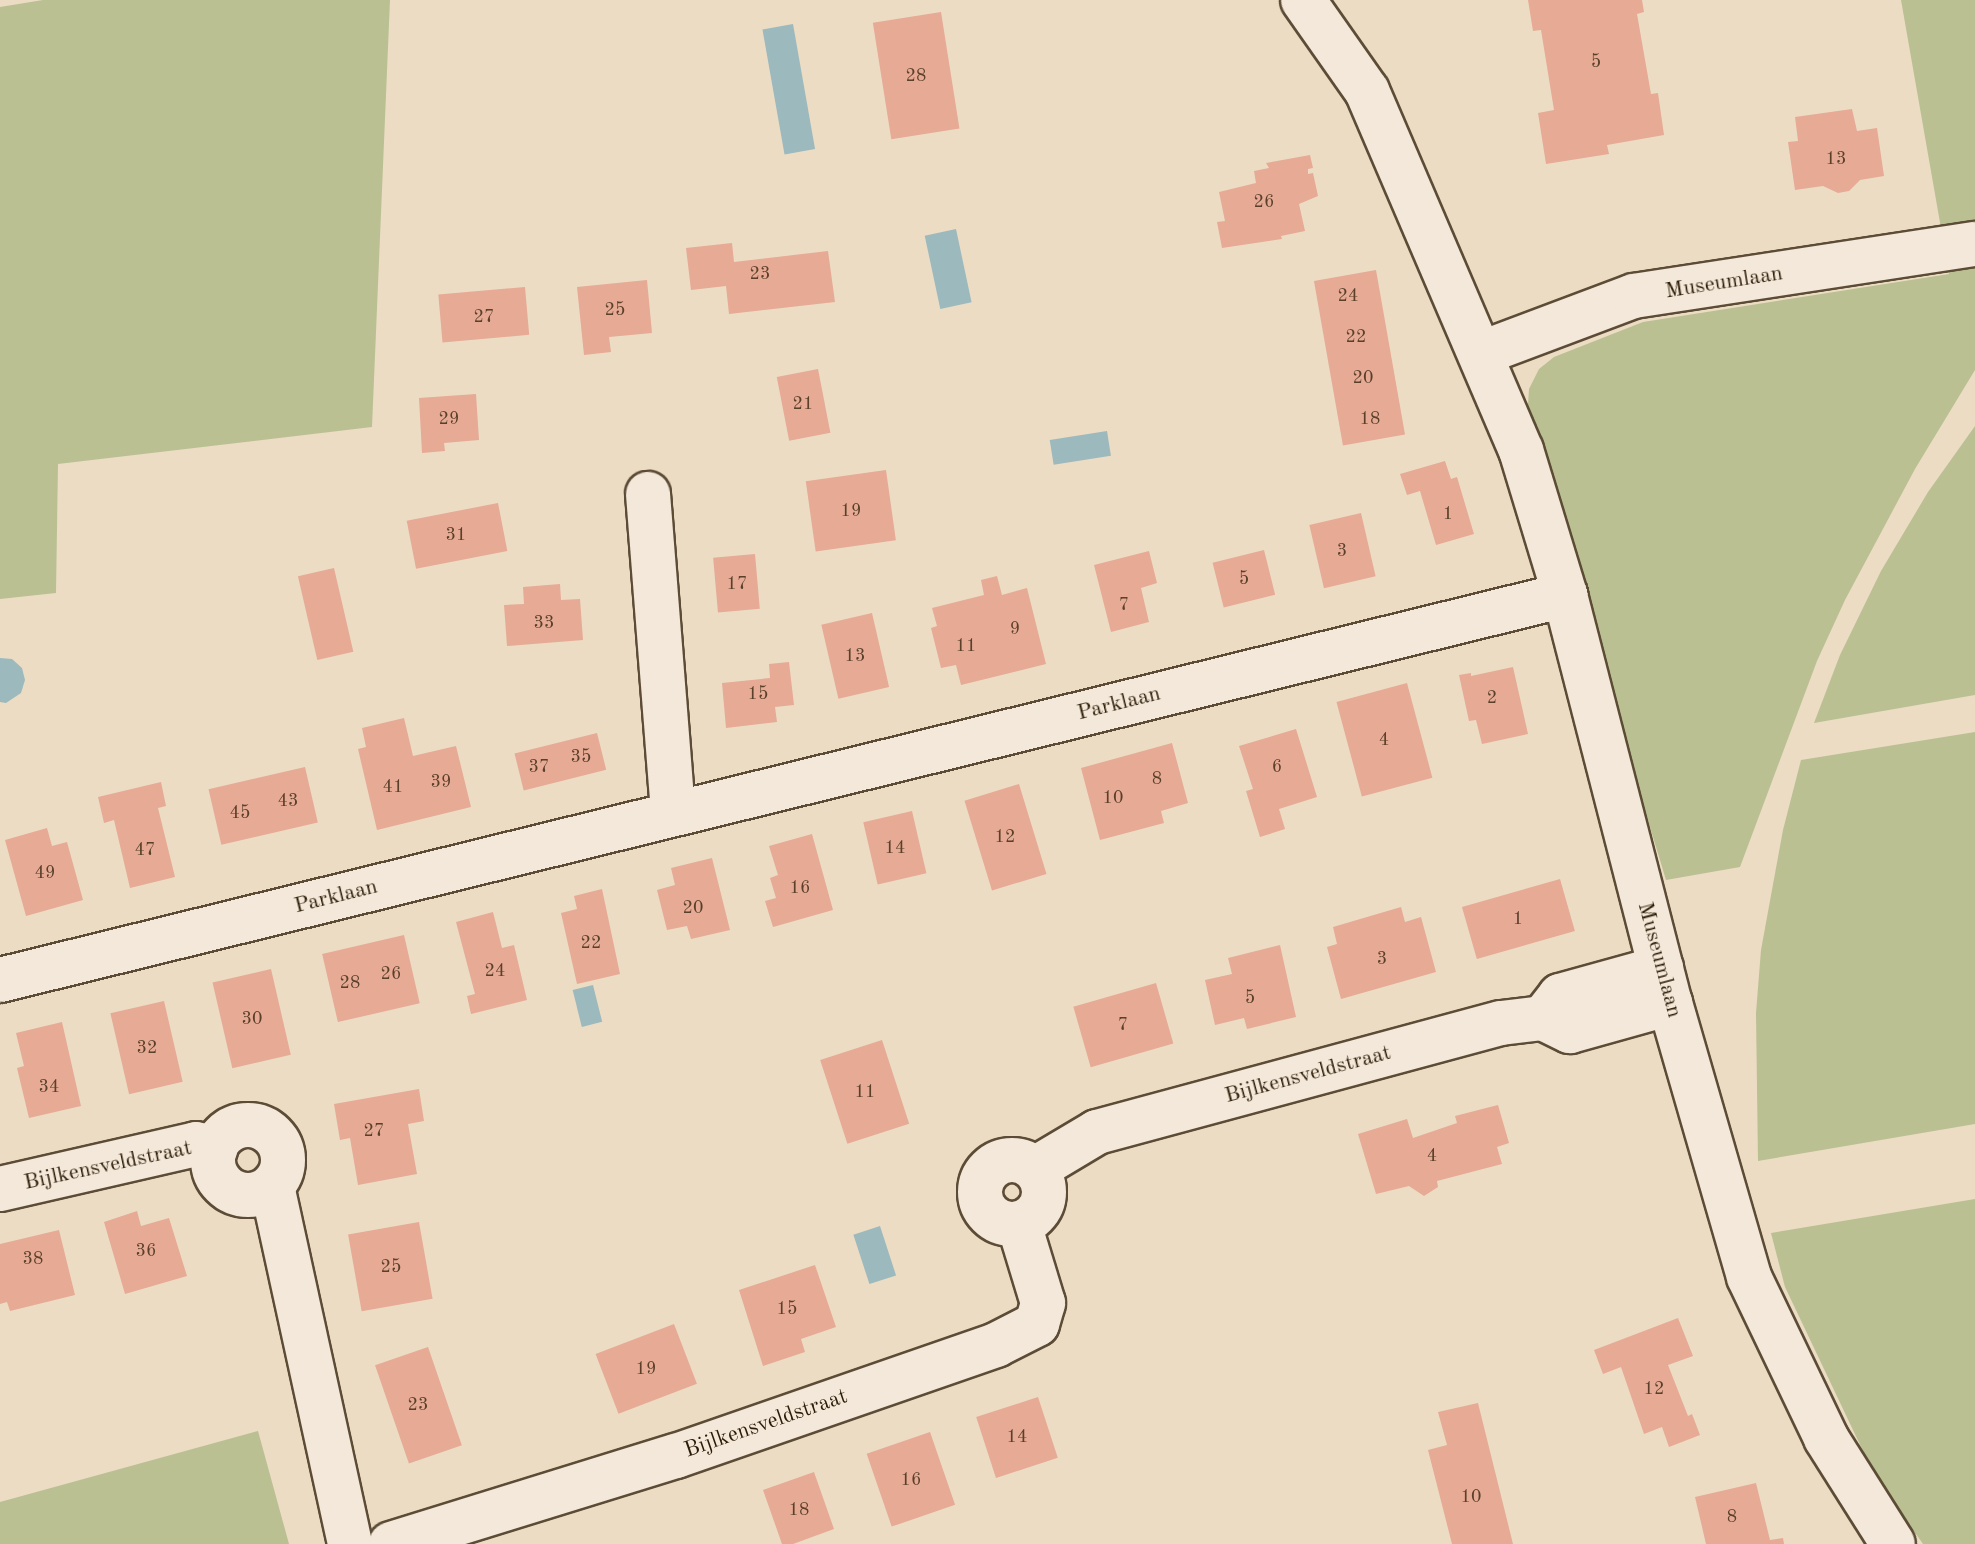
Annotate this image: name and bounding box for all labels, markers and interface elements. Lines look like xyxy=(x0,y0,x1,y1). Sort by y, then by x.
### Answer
house number: 5 xyxy=(1591,51,1601,73)
house number: 28 xyxy=(906,65,926,87)
house number: 13 xyxy=(1826,148,1846,170)
house number: 26 xyxy=(1254,191,1274,213)
street label: Museumlaan xyxy=(1663,261,1785,305)
house number: 23 xyxy=(750,263,770,285)
house number: 24 xyxy=(1338,285,1358,307)
house number: 25 xyxy=(605,299,625,321)
house number: 27 xyxy=(474,306,494,328)
house number: 22 xyxy=(1346,326,1366,348)
house number: 20 xyxy=(1353,367,1373,389)
house number: 21 xyxy=(793,393,813,415)
house number: 29 xyxy=(439,408,459,430)
house number: 18 xyxy=(1360,408,1380,430)
house number: 19 xyxy=(841,500,861,522)
house number: 1 xyxy=(1443,503,1453,525)
house number: 31 xyxy=(446,524,466,546)
house number: 3 xyxy=(1337,540,1347,562)
house number: 5 xyxy=(1239,568,1249,590)
house number: 17 xyxy=(727,573,747,595)
house number: 7 xyxy=(1119,594,1129,616)
house number: 33 xyxy=(534,612,554,634)
house number: 9 xyxy=(1010,618,1020,640)
house number: 11 xyxy=(956,635,976,657)
house number: 13 xyxy=(845,645,865,667)
street label: Parklaan xyxy=(1075,681,1163,727)
house number: 15 xyxy=(748,683,768,705)
house number: 2 xyxy=(1487,687,1497,709)
house number: 4 xyxy=(1379,729,1389,751)
house number: 35 xyxy=(571,746,591,768)
house number: 37 xyxy=(529,756,549,778)
house number: 6 xyxy=(1272,756,1282,778)
house number: 8 xyxy=(1152,768,1162,790)
house number: 39 xyxy=(431,771,451,793)
house number: 41 xyxy=(383,776,403,798)
house number: 10 xyxy=(1103,787,1123,809)
house number: 43 xyxy=(278,790,298,812)
house number: 45 xyxy=(230,802,250,824)
house number: 12 xyxy=(995,826,1015,848)
house number: 14 xyxy=(885,837,905,859)
house number: 47 xyxy=(135,839,155,861)
house number: 49 xyxy=(35,862,55,884)
street label: Parklaan xyxy=(292,874,380,920)
house number: 16 xyxy=(790,877,810,899)
house number: 20 xyxy=(683,897,703,919)
street label: Museumlaan xyxy=(1631,899,1687,1021)
house number: 1 xyxy=(1513,908,1523,930)
house number: 22 xyxy=(581,932,601,954)
house number: 3 xyxy=(1377,948,1387,970)
house number: 24 xyxy=(485,960,505,982)
house number: 26 xyxy=(381,963,401,985)
house number: 28 xyxy=(340,972,360,994)
house number: 5 xyxy=(1245,987,1255,1009)
house number: 30 xyxy=(242,1008,262,1030)
house number: 7 xyxy=(1118,1014,1128,1036)
house number: 32 xyxy=(137,1037,157,1059)
street label: Bijlkensveldstraat xyxy=(1222,1040,1394,1110)
house number: 34 xyxy=(39,1076,59,1098)
house number: 11 xyxy=(855,1081,875,1103)
house number: 27 xyxy=(364,1120,384,1142)
street label: Bijlkensveldstraat xyxy=(22,1135,194,1197)
house number: 4 xyxy=(1427,1145,1437,1167)
house number: 36 xyxy=(136,1240,156,1262)
house number: 38 xyxy=(23,1248,43,1270)
house number: 25 xyxy=(381,1256,401,1278)
house number: 15 xyxy=(777,1298,797,1320)
house number: 19 xyxy=(636,1358,656,1380)
house number: 12 xyxy=(1644,1378,1664,1400)
street label: Bijlkensveldstraat xyxy=(681,1384,851,1464)
house number: 23 xyxy=(408,1394,428,1416)
house number: 14 xyxy=(1007,1426,1027,1448)
house number: 16 xyxy=(901,1469,921,1491)
house number: 10 xyxy=(1461,1486,1481,1508)
house number: 18 xyxy=(789,1499,809,1521)
house number: 8 xyxy=(1727,1506,1737,1528)

